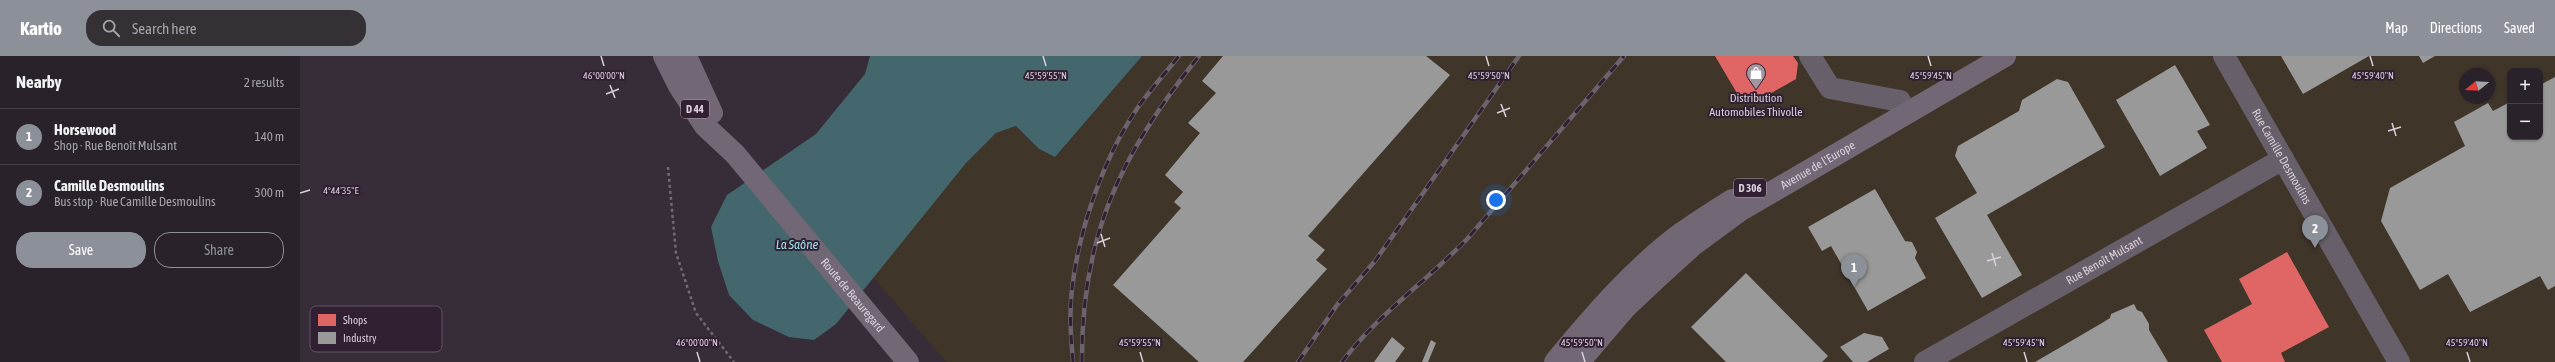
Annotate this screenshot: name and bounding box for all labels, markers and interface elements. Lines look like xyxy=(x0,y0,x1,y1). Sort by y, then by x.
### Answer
search box xyxy=(86,10,366,46)
text: Kartio xyxy=(20,17,62,39)
icon: search xyxy=(100,17,122,39)
text: Search here xyxy=(132,20,197,37)
text: Map xyxy=(2385,20,2408,36)
text: Directions xyxy=(2430,20,2482,36)
text: Saved xyxy=(2504,20,2535,36)
shop icon: Distribution Automobiles Thivolle xyxy=(1745,62,1767,90)
north arrow xyxy=(2459,68,2495,104)
map controls xyxy=(2507,68,2543,140)
button: + xyxy=(2507,68,2543,104)
text: 46°00'00"N xyxy=(583,70,625,81)
text: 45°59'55"N xyxy=(1025,70,1067,81)
text: 45°59'50"N xyxy=(1468,70,1510,81)
text: 45°59'45"N xyxy=(1910,70,1952,81)
text: 45°59'40"N xyxy=(2352,70,2394,81)
text: Nearby xyxy=(16,72,62,92)
text: 2 results xyxy=(244,75,284,90)
place label: Distribution Automobiles Thivolle xyxy=(1709,91,1803,119)
road number: D 44 xyxy=(681,100,709,118)
button: − xyxy=(2507,104,2543,140)
street label: Rue Camille Desmoulins xyxy=(2249,107,2314,207)
text: Horsewood xyxy=(54,121,116,138)
text: 1 xyxy=(26,129,32,144)
text: 140 m xyxy=(255,129,284,144)
text: Shop · Rue Benoît Mulsant xyxy=(54,138,177,153)
street label: Avenue de l'Europe xyxy=(1778,138,1858,192)
text: Camille Desmoulins xyxy=(54,177,164,194)
road number: D 306 xyxy=(1734,179,1766,197)
text: 2 xyxy=(26,185,32,200)
text: 300 m xyxy=(255,185,284,200)
text: 4°44'35"E xyxy=(323,185,359,196)
your location xyxy=(1486,190,1506,210)
text: Bus stop · Rue Camille Desmoulins xyxy=(54,194,216,209)
pin: 2 xyxy=(2302,215,2328,248)
button: Save xyxy=(16,232,146,268)
button: Share xyxy=(154,232,284,268)
street label: Rue Benoît Mulsant xyxy=(2064,233,2145,288)
water label: La Saône xyxy=(776,237,818,252)
pin: 1 xyxy=(1841,254,1867,287)
street label: Route de Beauregard xyxy=(818,255,887,335)
legend xyxy=(310,306,442,352)
text: Shops xyxy=(343,314,367,326)
text: Industry xyxy=(343,332,377,344)
text: 46°00'00"N xyxy=(676,337,718,348)
text: 45°59'55"N xyxy=(1119,337,1161,348)
text: 45°59'50"N xyxy=(1561,337,1603,348)
text: 45°59'45"N xyxy=(2003,337,2045,348)
text: 45°59'40"N xyxy=(2446,337,2488,348)

